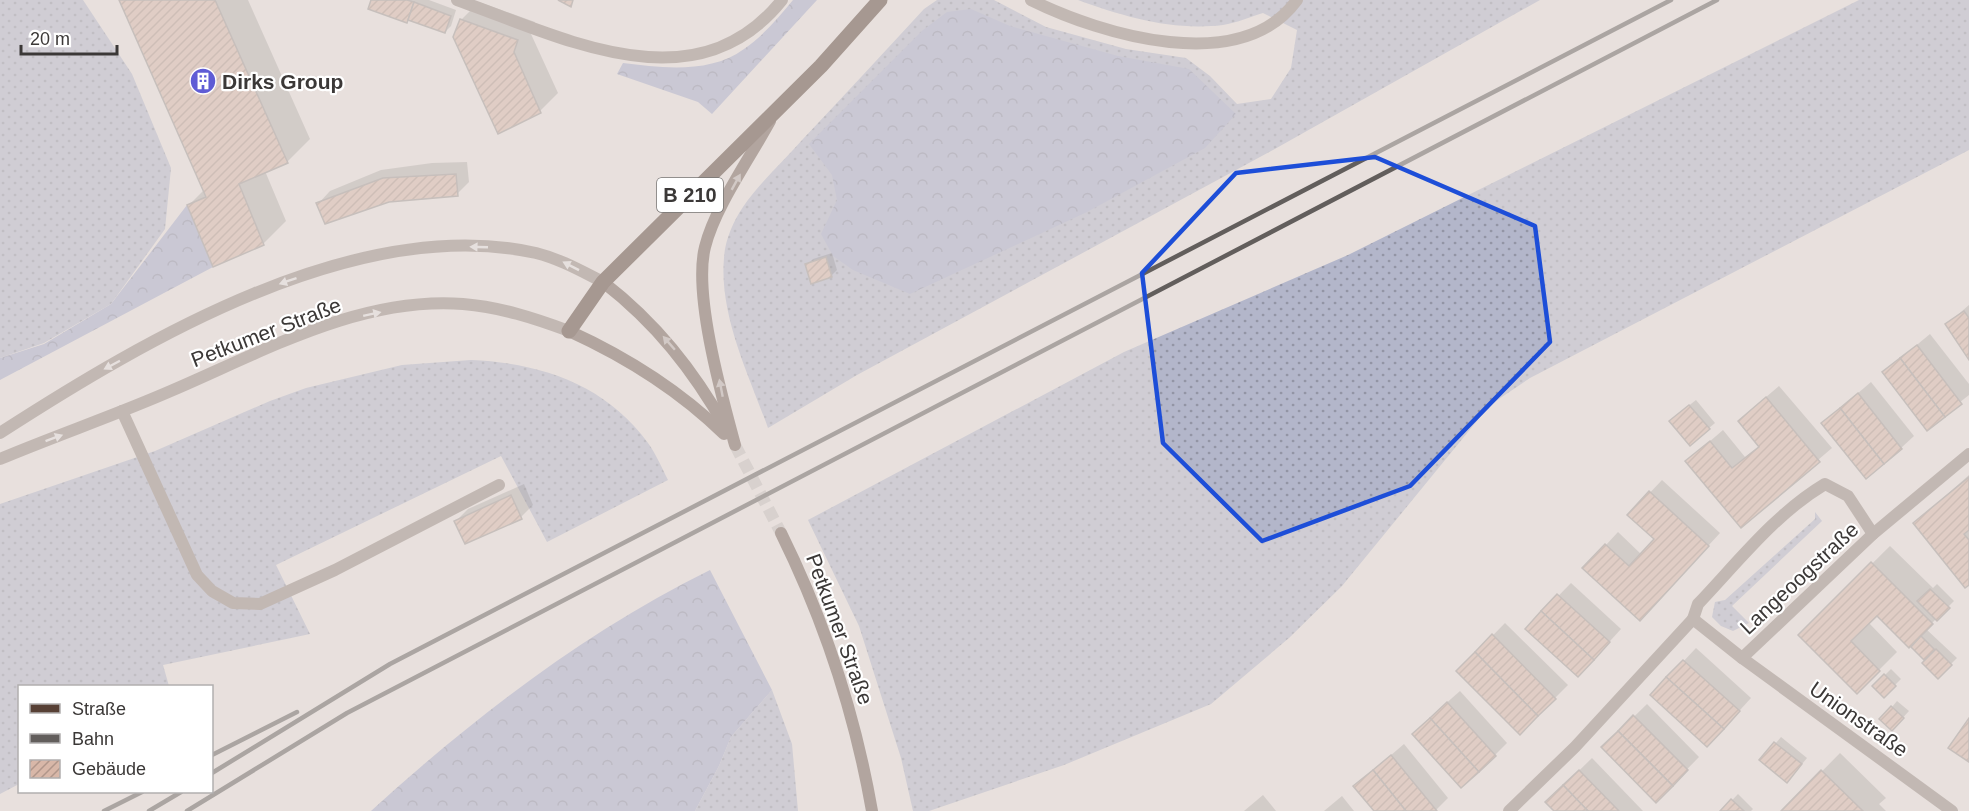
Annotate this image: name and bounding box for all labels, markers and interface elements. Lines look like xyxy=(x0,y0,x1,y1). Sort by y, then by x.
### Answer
scale bar xyxy=(21,18,117,56)
text: 20 m xyxy=(30,29,70,49)
building icon: Dirks Group xyxy=(188,66,218,96)
place label: Dirks Group xyxy=(222,70,343,93)
one-way arrow xyxy=(731,174,742,190)
road number: B 210 xyxy=(657,178,723,212)
one-way arrow xyxy=(469,242,488,251)
one-way arrow xyxy=(562,261,579,270)
one-way arrow xyxy=(279,277,297,287)
street label: Petkumer Straße xyxy=(188,293,344,371)
one-way arrow xyxy=(363,308,382,318)
one-way arrow xyxy=(663,336,676,351)
one-way arrow xyxy=(103,360,120,370)
one-way arrow xyxy=(716,379,725,398)
one-way arrow xyxy=(45,432,63,442)
street label: Langeoogstraße xyxy=(1735,517,1863,639)
street label: Petkumer Straße xyxy=(802,550,878,708)
street label: Unionstraße xyxy=(1806,677,1912,761)
legend xyxy=(18,685,213,793)
text: Straße xyxy=(72,699,126,719)
text: Bahn xyxy=(72,729,114,749)
text: Gebäude xyxy=(72,759,146,779)

